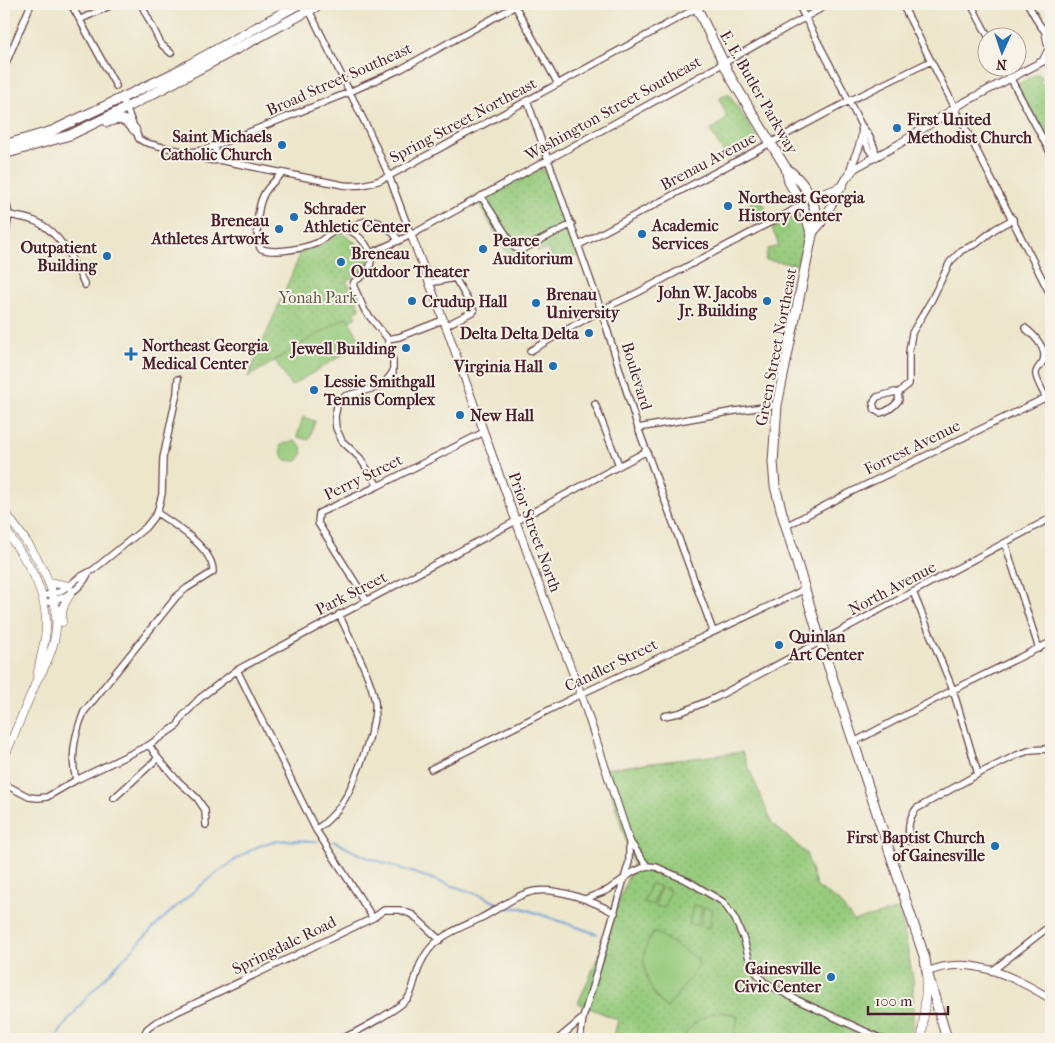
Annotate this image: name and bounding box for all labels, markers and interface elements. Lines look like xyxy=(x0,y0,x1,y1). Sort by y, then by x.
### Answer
street label: E. E. Butler Parkway xyxy=(716,27,802,158)
north arrow xyxy=(978,28,1028,78)
street label: Broad Street Southeast xyxy=(263,38,415,120)
street label: Washington Street Southeast xyxy=(521,51,705,165)
text: N xyxy=(995,56,1007,73)
street label: Spring Street Northeast xyxy=(386,73,540,167)
place label: First United Methodist Church xyxy=(906,110,1033,147)
marker: First United Methodist Church xyxy=(891,122,903,134)
place label: Saint Michaels Catholic Church xyxy=(160,127,273,164)
street label: Brenau Avenue xyxy=(657,128,759,194)
marker: Saint Michaels Catholic Church xyxy=(276,139,288,151)
place label: Northeast Georgia History Center xyxy=(738,188,865,226)
place label: Schrader Athletic Center xyxy=(303,199,411,236)
marker: Northeast Georgia History Center xyxy=(722,200,734,212)
place label: Breneau Athletes Artwork xyxy=(150,211,270,248)
marker: Schrader Athletic Center xyxy=(288,211,300,223)
place label: Academic Services xyxy=(651,216,718,253)
marker: Breneau Athletes Artwork xyxy=(273,223,285,235)
marker: Academic Services xyxy=(636,228,648,240)
place label: Pearce Auditorium xyxy=(492,231,574,268)
place label: Outpatient Building xyxy=(20,238,97,276)
marker: Pearce Auditorium xyxy=(477,243,489,255)
place label: Breneau Outdoor Theater xyxy=(351,244,470,281)
marker: Outpatient Building xyxy=(101,250,113,262)
marker: Breneau Outdoor Theater xyxy=(335,256,347,268)
street label: Green Street Northeast xyxy=(751,266,801,428)
place label: John W. Jacobs Jr. Building xyxy=(656,283,757,321)
place label: Brenau University xyxy=(545,285,621,323)
park label: Yonah Park xyxy=(278,288,358,307)
place label: Crudup Hall xyxy=(422,292,508,312)
marker: Crudup Hall xyxy=(406,295,418,307)
marker: John W. Jacobs Jr. Building xyxy=(761,295,773,307)
marker: Brenau University xyxy=(530,297,542,309)
place label: Delta Delta Delta xyxy=(460,324,580,343)
marker: Delta Delta Delta xyxy=(583,327,595,339)
place label: Northeast Georgia Medical Center xyxy=(141,336,269,373)
place label: Jewell Building xyxy=(289,339,396,359)
street label: Boulevard xyxy=(618,340,656,413)
marker: Jewell Building xyxy=(400,342,412,354)
marker: Northeast Georgia Medical Center xyxy=(124,347,138,361)
place label: Virginia Hall xyxy=(453,357,544,377)
marker: Virginia Hall xyxy=(547,360,559,372)
place label: Lessie Smithgall Tennis Complex xyxy=(323,372,436,410)
marker: Lessie Smithgall Tennis Complex xyxy=(308,384,320,396)
place label: New Hall xyxy=(470,406,534,425)
marker: New Hall xyxy=(454,409,466,421)
street label: Forrest Avenue xyxy=(861,415,963,478)
street label: Perry Street xyxy=(321,450,406,504)
street label: Prior Street North xyxy=(504,469,566,595)
street label: North Avenue xyxy=(845,557,939,619)
street label: Park Street xyxy=(312,567,390,619)
place label: Quinlan Art Center xyxy=(788,627,865,664)
street label: Candler Street xyxy=(562,634,661,696)
marker: Quinlan Art Center xyxy=(773,639,785,651)
place label: First Baptist Church of Gainesville xyxy=(846,828,986,865)
marker: First Baptist Church of Gainesville xyxy=(989,840,1001,852)
street label: Springdale Road xyxy=(229,911,339,978)
place label: Gainesville Civic Center xyxy=(734,959,822,996)
marker: Gainesville Civic Center xyxy=(825,971,837,983)
scale bar xyxy=(868,983,948,1015)
text: 100 m xyxy=(875,992,913,1010)

